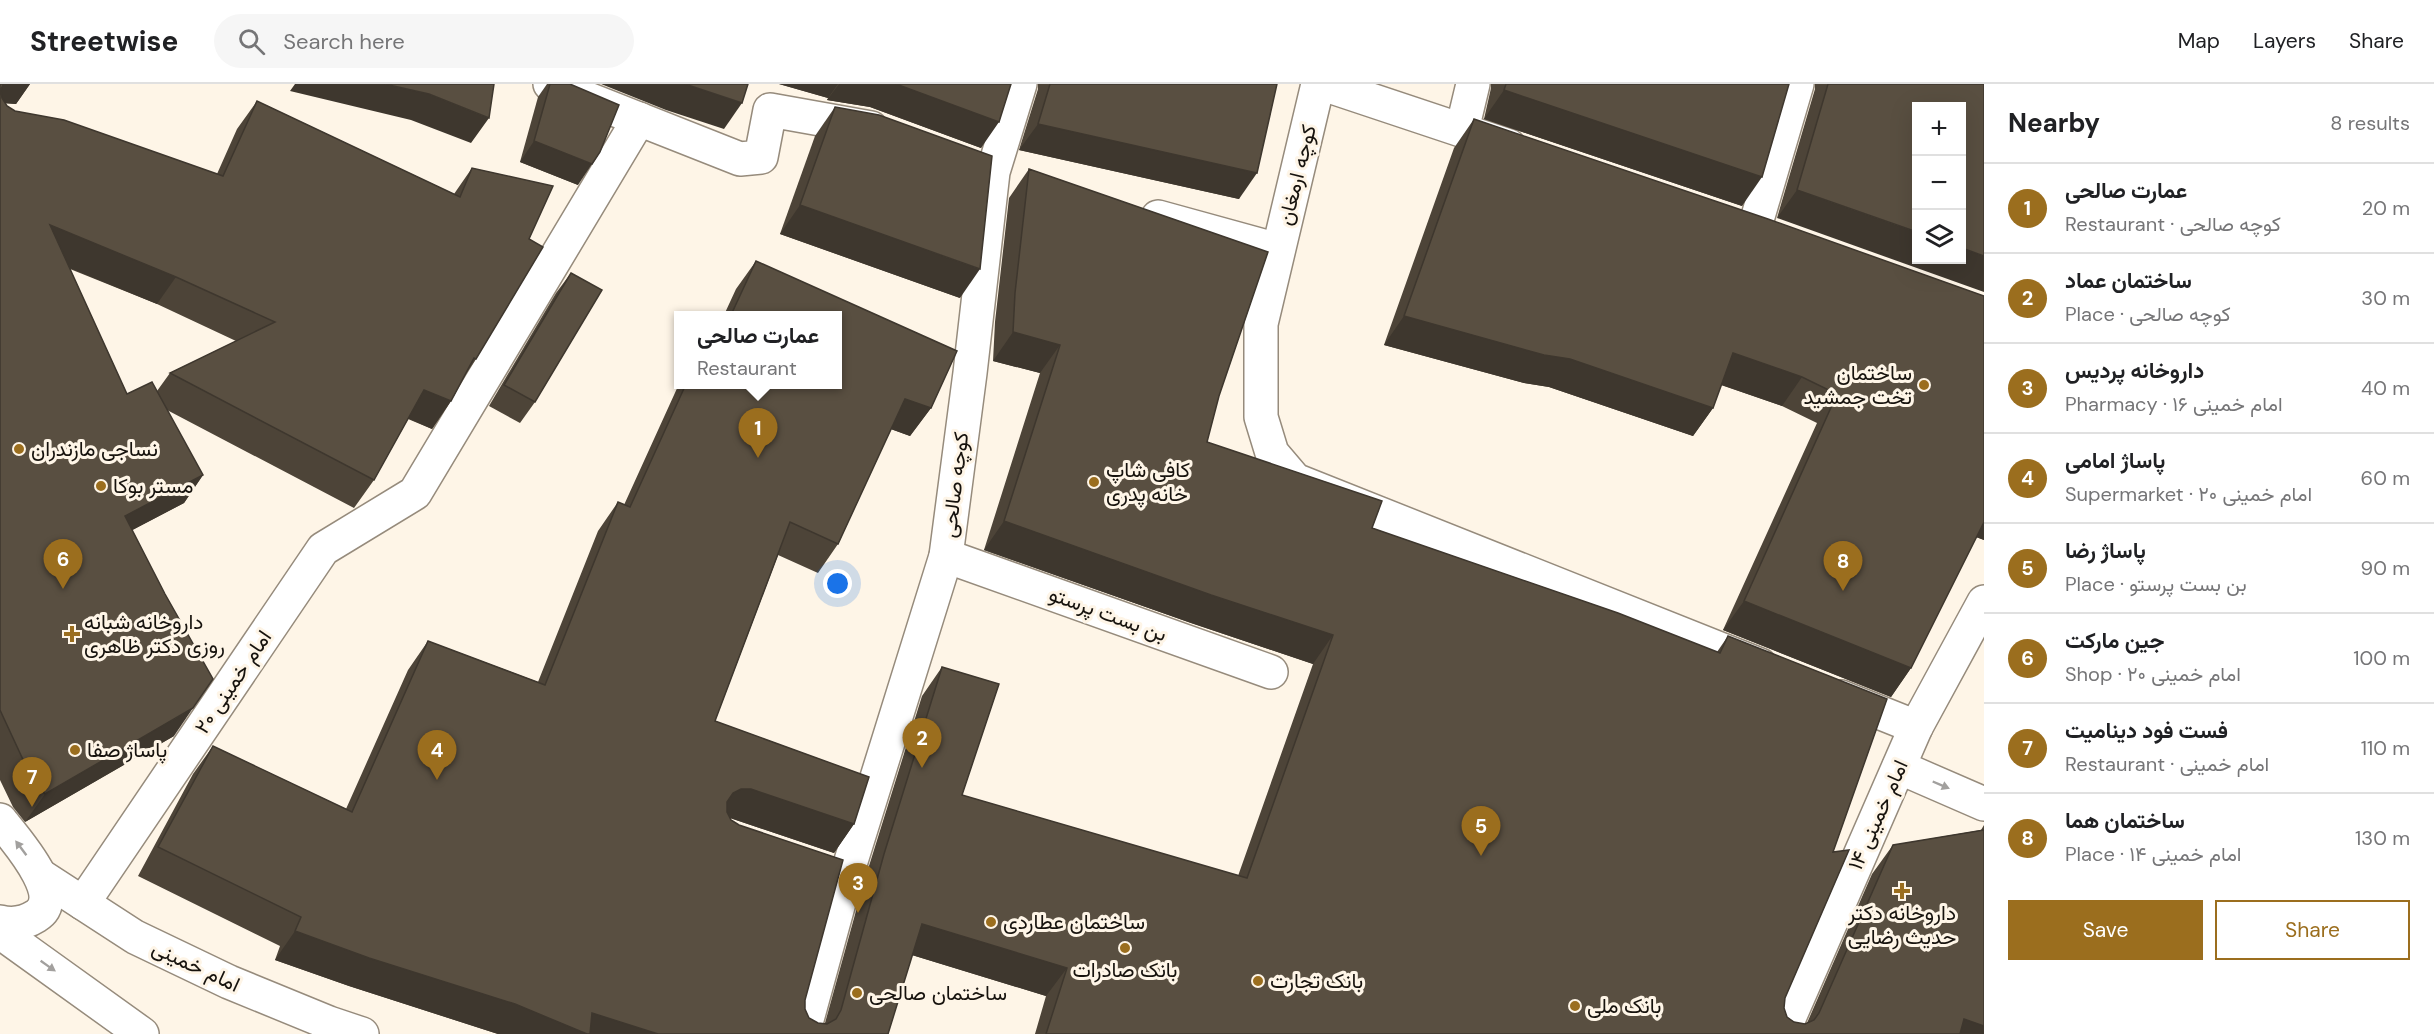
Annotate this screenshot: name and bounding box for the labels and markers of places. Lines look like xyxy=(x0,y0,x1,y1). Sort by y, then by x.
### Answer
place label: ساختمان تخت جمشید xyxy=(1804,359,1912,411)
marker: ساختمان تخت جمشید xyxy=(1917,378,1931,392)
pin: 1 xyxy=(738,408,777,458)
place label: نساجی مازندران xyxy=(31,435,158,463)
marker: نساجی مازندران xyxy=(12,442,26,456)
place label: کافی شاپ خانه پدری xyxy=(1106,456,1190,508)
place label: مستر بوکا xyxy=(113,472,194,500)
marker: کافی شاپ خانه پدری xyxy=(1087,475,1101,489)
marker: مستر بوکا xyxy=(94,479,108,493)
pin: 6 xyxy=(44,540,82,589)
pin: 8 xyxy=(1824,542,1862,591)
place label: داروخانه شبانه روزی دکتر ظاهری xyxy=(84,608,225,660)
marker: داروخانه شبانه روزی دکتر ظاهری xyxy=(65,627,79,641)
pin: 2 xyxy=(902,718,942,768)
pin: 4 xyxy=(418,730,456,780)
place label: پاساژ صفا xyxy=(87,736,167,764)
marker: پاساژ صفا xyxy=(68,743,82,757)
pin: 7 xyxy=(12,758,51,807)
pin: 5 xyxy=(1462,806,1500,856)
pin: 3 xyxy=(838,864,878,913)
marker: داروخانه دکتر حدیث رضایی xyxy=(1895,884,1909,898)
place label: داروخانه دکتر حدیث رضایی xyxy=(1847,899,1956,951)
place label: ساختمان عطاردی xyxy=(1003,908,1145,936)
marker: ساختمان عطاردی xyxy=(984,915,998,929)
marker: بانک صادرات xyxy=(1118,941,1132,955)
place label: بانک صادرات xyxy=(1072,956,1178,984)
place label: بانک تجارت xyxy=(1270,967,1363,995)
marker: بانک تجارت xyxy=(1251,974,1265,988)
place label: ساختمان صالحی xyxy=(869,979,1007,1007)
marker: ساختمان صالحی xyxy=(850,986,864,1000)
place label: بانک ملی xyxy=(1587,992,1662,1020)
marker: بانک ملی xyxy=(1568,999,1582,1013)

